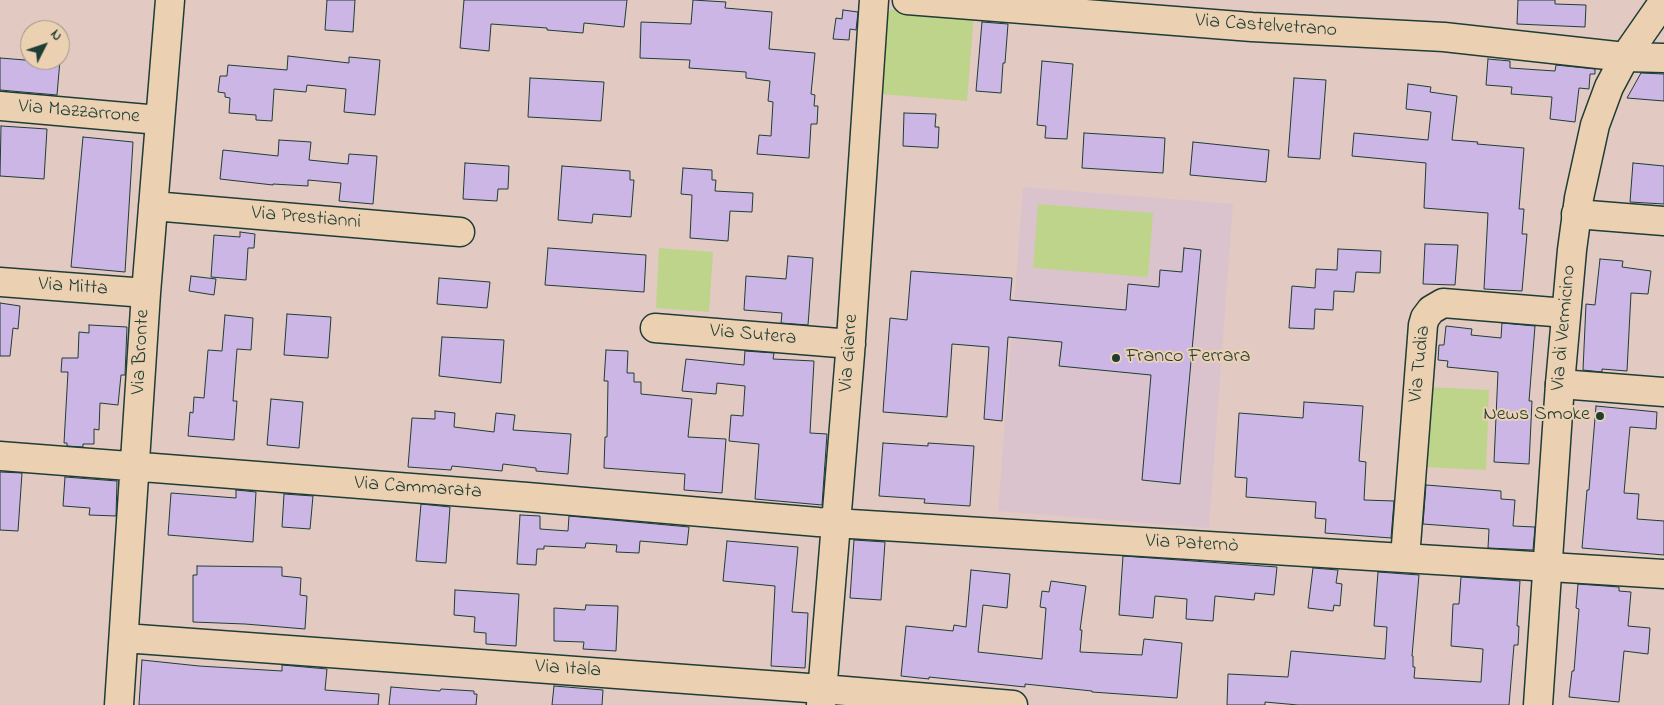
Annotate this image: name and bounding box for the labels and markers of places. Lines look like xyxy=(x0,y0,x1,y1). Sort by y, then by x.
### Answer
place label: Franco Ferrara xyxy=(1126,346,1251,370)
marker: Franco Ferrara xyxy=(1110,352,1122,364)
place label: News Smoke xyxy=(1483,404,1590,428)
marker: News Smoke xyxy=(1594,410,1606,422)

